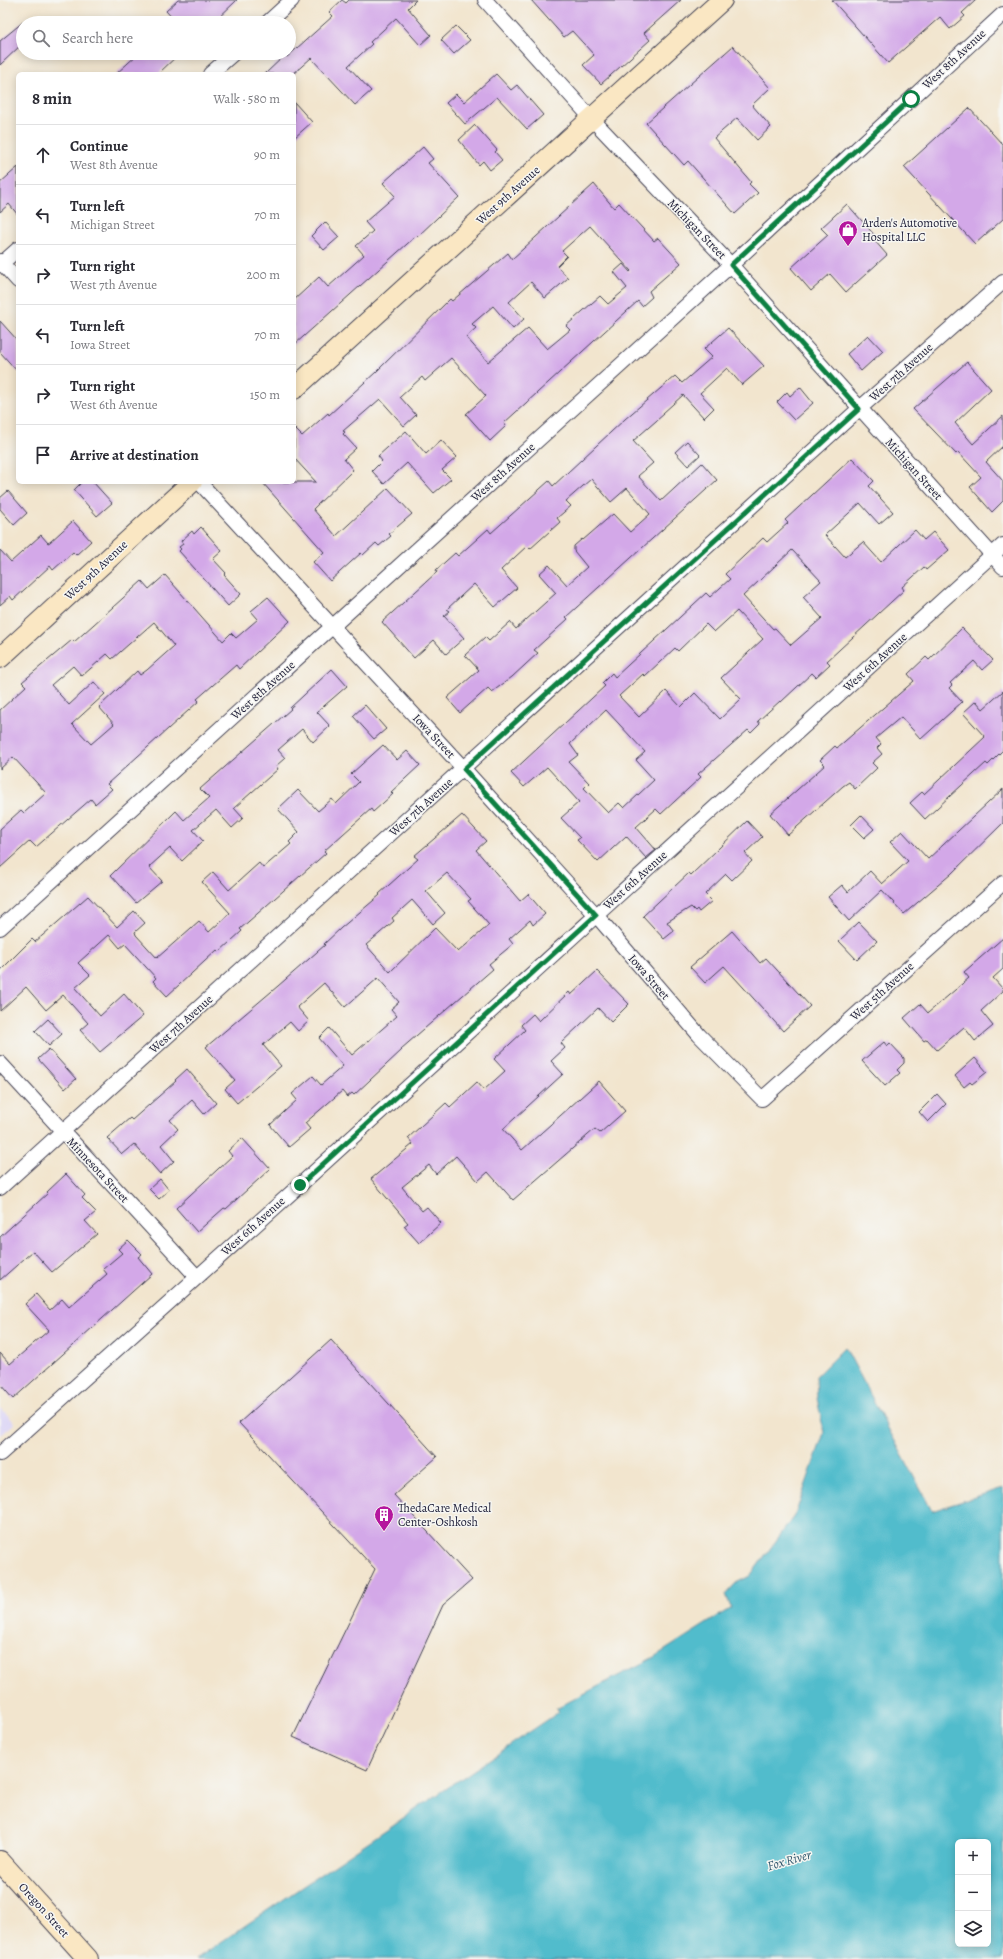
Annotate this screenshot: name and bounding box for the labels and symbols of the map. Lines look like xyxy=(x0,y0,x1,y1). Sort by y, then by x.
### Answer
street label: West 8th Avenue xyxy=(918,25,989,93)
route start xyxy=(902,90,920,108)
street label: West 9th Avenue xyxy=(472,162,543,229)
street label: Michigan Street xyxy=(664,195,730,263)
place label: Arden's Automotive Hospital LLC xyxy=(861,215,957,245)
shop icon: Arden's Automotive Hospital LLC xyxy=(837,219,859,247)
street label: West 7th Avenue xyxy=(865,339,936,405)
street label: Michigan Street xyxy=(882,435,946,503)
street label: West 8th Avenue xyxy=(467,439,538,506)
street label: West 9th Avenue xyxy=(60,537,131,604)
street label: West 6th Avenue xyxy=(839,629,910,696)
street label: West 8th Avenue xyxy=(227,657,298,724)
street label: Iowa Street xyxy=(409,710,459,762)
street label: West 7th Avenue xyxy=(385,774,456,840)
street label: West 6th Avenue xyxy=(599,847,670,914)
street label: Iowa Street xyxy=(625,951,673,1003)
street label: West 5th Avenue xyxy=(846,958,917,1025)
street label: West 7th Avenue xyxy=(145,991,216,1057)
street label: Minnesota Street xyxy=(63,1134,133,1206)
route end xyxy=(291,1176,309,1194)
street label: West 6th Avenue xyxy=(217,1193,288,1260)
place label: ThedaCare Medical Center-Oshkosh xyxy=(398,1500,491,1530)
building icon: ThedaCare Medical Center-Oshkosh xyxy=(373,1504,395,1532)
water label: Fox River xyxy=(765,1846,813,1874)
street label: Oregon Street xyxy=(15,1879,73,1941)

